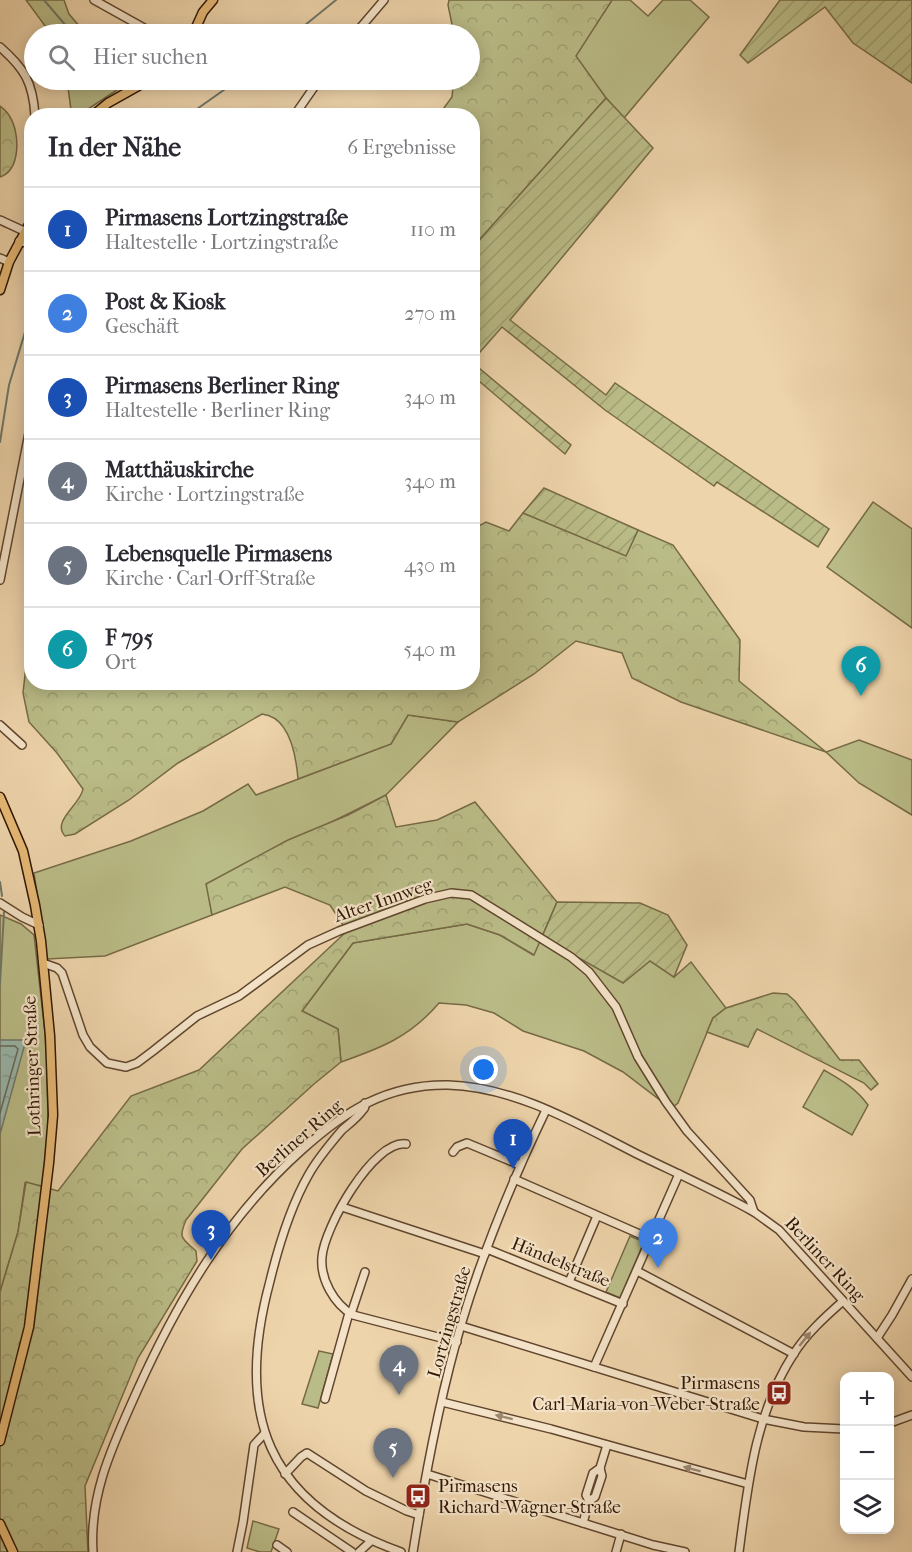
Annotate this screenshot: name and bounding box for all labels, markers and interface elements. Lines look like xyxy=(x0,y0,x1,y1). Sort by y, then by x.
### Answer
search box xyxy=(24,24,480,90)
icon: search xyxy=(45,41,78,74)
text: Hier suchen xyxy=(93,44,208,70)
text: In der Nähe xyxy=(48,132,181,163)
text: 6 Ergebnisse xyxy=(347,136,456,159)
text: Pirmasens Lortzingstraße xyxy=(105,205,348,231)
text: 1 xyxy=(64,218,71,241)
text: 110 m xyxy=(410,218,456,241)
text: Haltestelle · Lortzingstraße xyxy=(105,231,338,254)
text: Post & Kiosk xyxy=(105,289,225,315)
text: 2 xyxy=(62,302,73,325)
text: 270 m xyxy=(404,302,456,325)
text: Geschäft xyxy=(105,315,179,338)
text: Pirmasens Berliner Ring xyxy=(105,373,339,399)
text: 3 xyxy=(63,386,72,409)
text: 340 m xyxy=(404,386,456,409)
text: Haltestelle · Berliner Ring xyxy=(105,399,330,422)
text: Matthäuskirche xyxy=(105,457,254,483)
text: 4 xyxy=(62,470,73,493)
text: 340 m xyxy=(404,470,456,493)
text: Kirche · Lortzingstraße xyxy=(105,483,304,506)
text: Lebensquelle Pirmasens xyxy=(105,541,332,567)
text: 5 xyxy=(63,554,72,577)
text: 430 m xyxy=(404,554,456,577)
text: Kirche · Carl-Orff-Straße xyxy=(105,567,315,590)
text: F 795 xyxy=(105,625,153,651)
text: 6 xyxy=(62,638,73,661)
text: 540 m xyxy=(404,638,456,661)
pin: 6 xyxy=(842,646,880,696)
text: Ort xyxy=(105,651,137,674)
street label: Alter Innweg xyxy=(330,874,435,927)
street label: Lothringer Straße xyxy=(20,995,45,1137)
your location xyxy=(469,1055,498,1084)
street label: Berliner Ring xyxy=(252,1095,347,1182)
pin: 1 xyxy=(494,1120,532,1169)
pin: 3 xyxy=(192,1210,230,1260)
street label: Berliner Ring xyxy=(780,1213,869,1306)
pin: 2 xyxy=(638,1218,678,1268)
street label: Händelstraße xyxy=(508,1233,613,1292)
street label: Lortzingstraße xyxy=(423,1264,475,1380)
one-way arrow xyxy=(799,1331,812,1347)
pin: 4 xyxy=(380,1346,418,1395)
map controls xyxy=(840,1372,894,1534)
button: + xyxy=(840,1372,894,1426)
place label: Pirmasens Carl-Maria-von-Weber-Straße xyxy=(532,1373,760,1415)
bus stop icon: Pirmasens Carl-Maria-von-Weber-Straße xyxy=(764,1378,794,1408)
one-way arrow xyxy=(494,1412,513,1422)
button: − xyxy=(840,1426,894,1480)
pin: 5 xyxy=(374,1428,412,1478)
one-way arrow xyxy=(683,1463,701,1473)
place label: Pirmasens Richard-Wagner-Straße xyxy=(438,1476,621,1518)
button: layers xyxy=(840,1480,894,1534)
bus stop icon: Pirmasens Richard-Wagner-Straße xyxy=(403,1481,433,1511)

